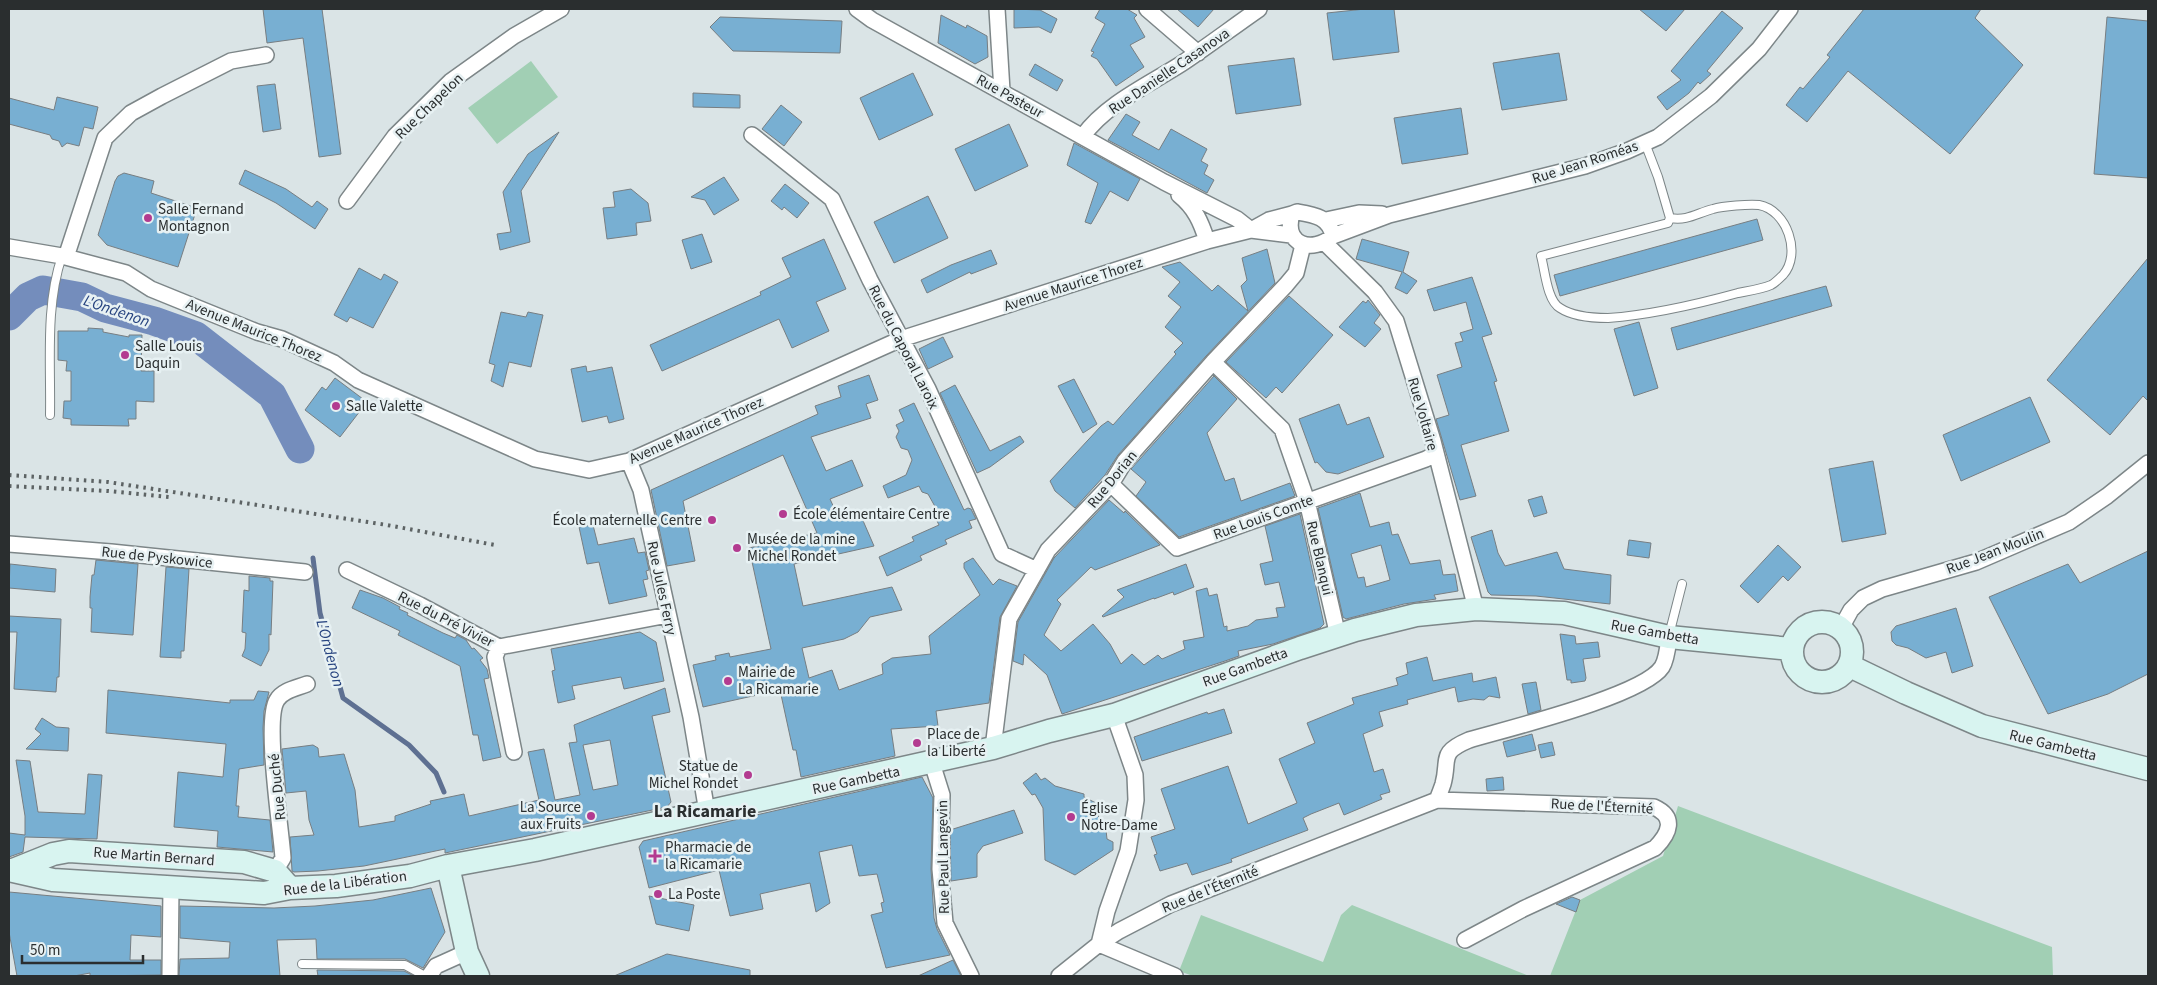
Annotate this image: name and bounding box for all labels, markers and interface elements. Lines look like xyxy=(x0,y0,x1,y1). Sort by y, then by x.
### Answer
street label: Rue Danielle Casanova xyxy=(1105,23,1234,120)
street label: Rue Chapelon xyxy=(391,68,468,144)
street label: Rue Pasteur xyxy=(972,69,1048,124)
street label: Rue Jean Roméas xyxy=(1529,135,1641,190)
place label: Salle Fernand Montagnon xyxy=(158,199,244,237)
marker: Salle Fernand Montagnon xyxy=(142,212,154,224)
street label: Avenue Maurice Thorez xyxy=(1001,252,1145,317)
street label: Rue du Caporal Laroix xyxy=(863,281,944,413)
water label: L'Ondenon xyxy=(81,289,153,333)
street label: Avenue Maurice Thorez xyxy=(183,294,325,367)
place label: Salle Louis Daquin xyxy=(135,336,202,374)
marker: Salle Louis Daquin xyxy=(119,349,131,361)
street label: Rue Voltaire xyxy=(1402,375,1443,453)
street label: Avenue Maurice Thorez xyxy=(626,391,767,470)
place label: Salle Valette xyxy=(346,396,423,417)
marker: Salle Valette xyxy=(330,400,342,412)
street label: Rue Dorian xyxy=(1082,446,1142,513)
street label: Rue Louis Comte xyxy=(1210,490,1316,545)
place label: École élémentaire Centre xyxy=(793,504,950,525)
marker: École élémentaire Centre xyxy=(777,508,789,520)
place label: École maternelle Centre xyxy=(553,510,702,531)
marker: École maternelle Centre xyxy=(706,514,718,526)
street label: Rue Blanqui xyxy=(1301,519,1338,597)
street label: Rue Jean Moulin xyxy=(1943,523,2047,580)
place label: Musée de la mine Michel Rondet xyxy=(747,529,855,567)
street label: Rue Jules Ferry xyxy=(641,539,682,637)
street label: Rue de Pyskowice xyxy=(100,541,213,574)
marker: Musée de la mine Michel Rondet xyxy=(731,542,743,554)
street label: Rue du Pré Vivier xyxy=(394,586,498,653)
street label: Rue Gambetta xyxy=(1609,614,1701,651)
water label: L'Ondenon xyxy=(311,617,350,689)
street label: Rue Gambetta xyxy=(1200,642,1291,693)
place label: Mairie de La Ricamarie xyxy=(738,662,819,700)
marker: Mairie de La Ricamarie xyxy=(722,675,734,687)
place label: Place de la Liberté xyxy=(927,724,986,762)
street label: Rue Gambetta xyxy=(2007,725,2099,766)
marker: Place de la Liberté xyxy=(911,737,923,749)
street label: Rue Duché xyxy=(264,753,291,821)
place label: Statue de Michel Rondet xyxy=(649,756,738,794)
street label: Rue Gambetta xyxy=(810,761,902,800)
marker: Statue de Michel Rondet xyxy=(742,769,754,781)
street label: Rue de l'Éternité xyxy=(1550,793,1654,820)
place label: La Source aux Fruits xyxy=(520,797,581,835)
place label: Église Notre-Dame xyxy=(1081,798,1158,836)
district label: La Ricamarie xyxy=(654,799,756,824)
street label: Rue Paul Langevin xyxy=(932,800,955,914)
marker: La Source aux Fruits xyxy=(585,810,597,822)
marker: Église Notre-Dame xyxy=(1065,811,1077,823)
place label: Pharmacie de la Ricamarie xyxy=(665,837,751,875)
street label: Rue Martin Bernard xyxy=(93,842,215,871)
marker: Pharmacie de la Ricamarie xyxy=(649,850,661,862)
street label: Rue de l'Éternité xyxy=(1159,860,1262,918)
street label: Rue de la Libération xyxy=(282,865,408,901)
place label: La Poste xyxy=(668,884,720,905)
marker: La Poste xyxy=(652,888,664,900)
scale bar xyxy=(22,932,144,964)
text: 50 m xyxy=(30,940,60,961)

